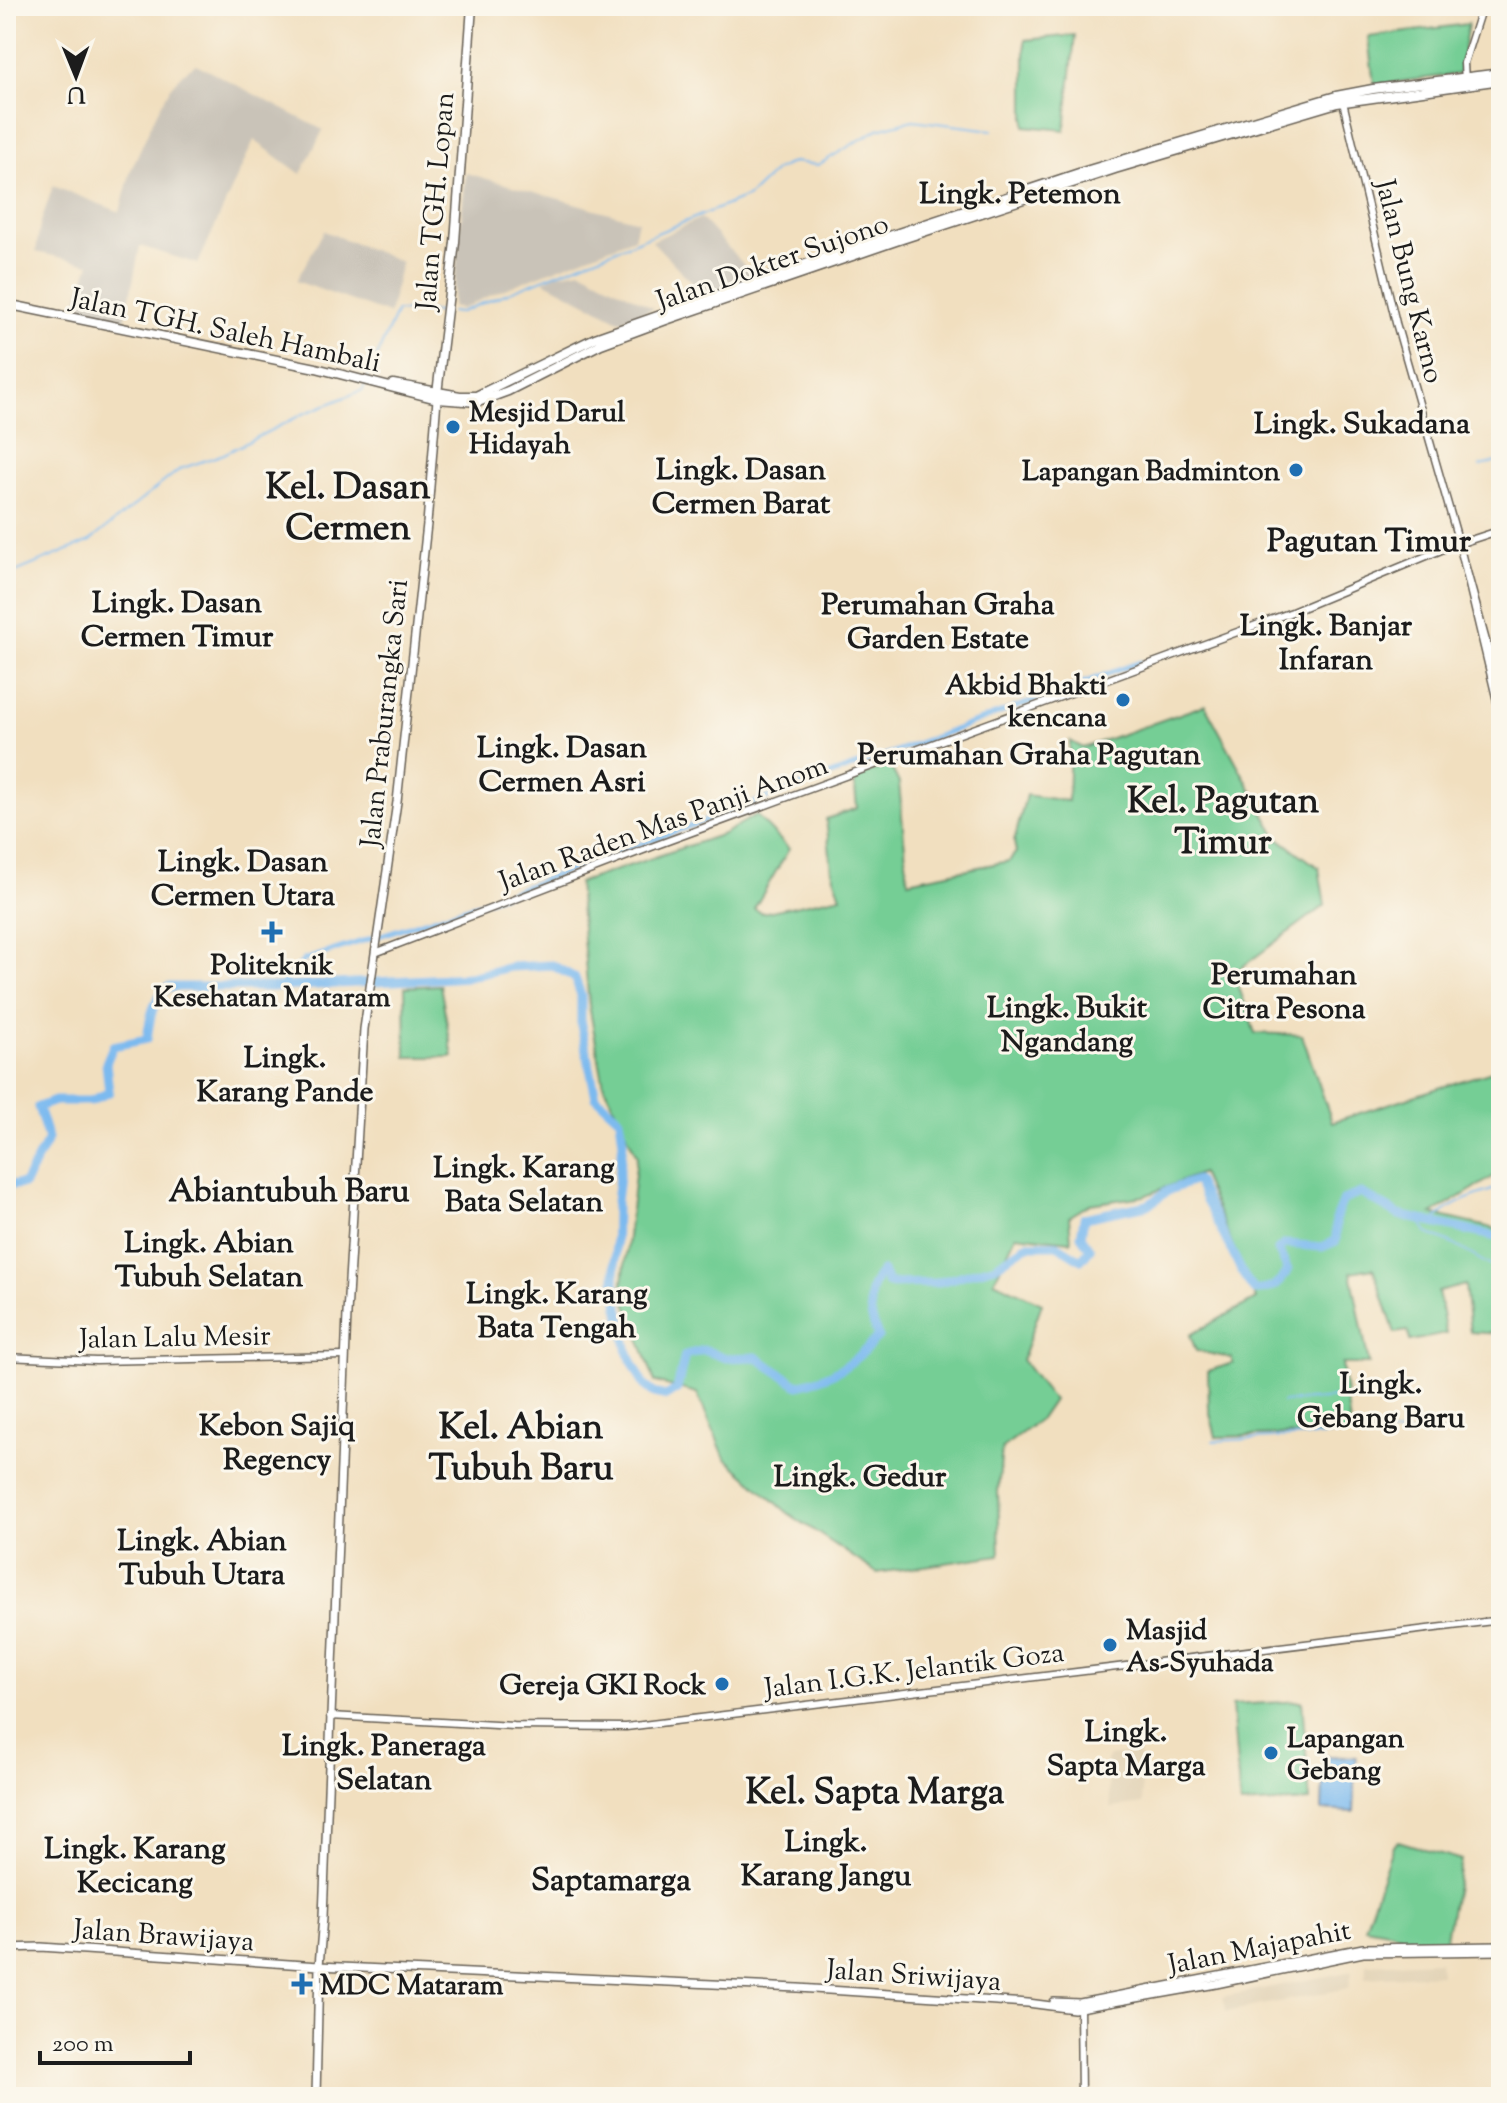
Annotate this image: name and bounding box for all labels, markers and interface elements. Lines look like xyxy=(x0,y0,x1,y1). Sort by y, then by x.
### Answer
north arrow xyxy=(36,36,116,116)
text: U xyxy=(67,77,86,109)
street label: Jalan TGH. Lopan xyxy=(407,90,466,314)
district label: Lingk. Petemon xyxy=(919,174,1121,217)
street label: Jalan Bung Karno xyxy=(1363,174,1453,388)
street label: Jalan Dokter Sujono xyxy=(650,205,894,323)
street label: Jalan TGH. Saleh Hambali xyxy=(65,279,384,384)
place label: Mesjid Darul Hidayah xyxy=(469,394,625,466)
district label: Lingk. Sukadana xyxy=(1254,404,1470,447)
marker: Mesjid Darul Hidayah xyxy=(444,418,462,436)
district label: Lingk. Dasan Cermen Barat xyxy=(652,450,831,527)
place label: Lapangan Badminton xyxy=(1022,453,1280,493)
marker: Lapangan Badminton xyxy=(1287,461,1305,479)
district label: Kel. Dasan Cermen xyxy=(266,463,431,556)
district label: Pagutan Timur xyxy=(1267,520,1472,566)
street label: Jalan Praburangka Sari xyxy=(352,577,420,851)
district label: Lingk. Dasan Cermen Timur xyxy=(81,583,274,660)
district label: Perumahan Graha Garden Estate xyxy=(821,585,1055,662)
district label: Lingk. Banjar Infaran xyxy=(1240,606,1413,683)
place label: Akbid Bhakti kencana xyxy=(945,667,1107,739)
marker: Akbid Bhakti kencana xyxy=(1114,691,1132,709)
district label: Lingk. Dasan Cermen Asri xyxy=(477,728,647,805)
district label: Perumahan Graha Pagutan xyxy=(857,735,1201,778)
street label: Jalan Raden Mas Panji Anom xyxy=(492,747,834,904)
district label: Kel. Pagutan Timur xyxy=(1127,777,1320,870)
district label: Lingk. Dasan Cermen Utara xyxy=(151,842,335,919)
marker: Politeknik Kesehatan Mataram xyxy=(261,921,283,943)
place label: Politeknik Kesehatan Mataram xyxy=(153,947,391,1019)
district label: Perumahan Citra Pesona xyxy=(1202,955,1366,1032)
district label: Lingk. Bukit Ngandang xyxy=(987,988,1148,1065)
district label: Lingk. Karang Pande xyxy=(196,1038,374,1115)
district label: Lingk. Karang Bata Selatan xyxy=(433,1148,615,1225)
district label: Abiantubuh Baru xyxy=(168,1170,410,1216)
district label: Lingk. Abian Tubuh Selatan xyxy=(115,1223,304,1300)
district label: Lingk. Karang Bata Tengah xyxy=(466,1274,648,1351)
street label: Jalan Lalu Mesir xyxy=(77,1317,272,1361)
district label: Lingk. Gebang Baru xyxy=(1297,1364,1466,1441)
district label: Kel. Abian Tubuh Baru xyxy=(429,1403,614,1496)
district label: Kebon Sajiq Regency xyxy=(199,1406,355,1483)
district label: Lingk. Gedur xyxy=(774,1457,947,1500)
district label: Lingk. Abian Tubuh Utara xyxy=(117,1521,287,1598)
place label: Masjid As-Syuhada xyxy=(1126,1612,1274,1684)
street label: Jalan I.G.K. Jelantik Goza xyxy=(760,1634,1067,1710)
marker: Masjid As-Syuhada xyxy=(1101,1636,1119,1654)
place label: Gereja GKI Rock xyxy=(499,1667,707,1707)
marker: Gereja GKI Rock xyxy=(713,1675,731,1693)
district label: Lingk. Sapta Marga xyxy=(1046,1712,1206,1789)
place label: Lapangan Gebang xyxy=(1287,1720,1405,1792)
district label: Lingk. Paneraga Selatan xyxy=(282,1726,486,1803)
marker: Lapangan Gebang xyxy=(1262,1744,1280,1762)
district label: Kel. Sapta Marga xyxy=(746,1768,1005,1820)
district label: Lingk. Karang Jangu xyxy=(741,1822,912,1899)
district label: Lingk. Karang Kecicang xyxy=(44,1829,226,1906)
district label: Saptamarga xyxy=(531,1859,691,1905)
street label: Jalan Brawijaya xyxy=(70,1911,256,1963)
street label: Jalan Majapahit xyxy=(1163,1912,1355,1987)
street label: Jalan Sriwijaya xyxy=(823,1951,1003,2003)
place label: MDC Mataram xyxy=(320,1967,504,2007)
marker: MDC Mataram xyxy=(291,1973,313,1995)
scale bar xyxy=(40,2015,190,2065)
text: 200 m xyxy=(52,2028,114,2062)

